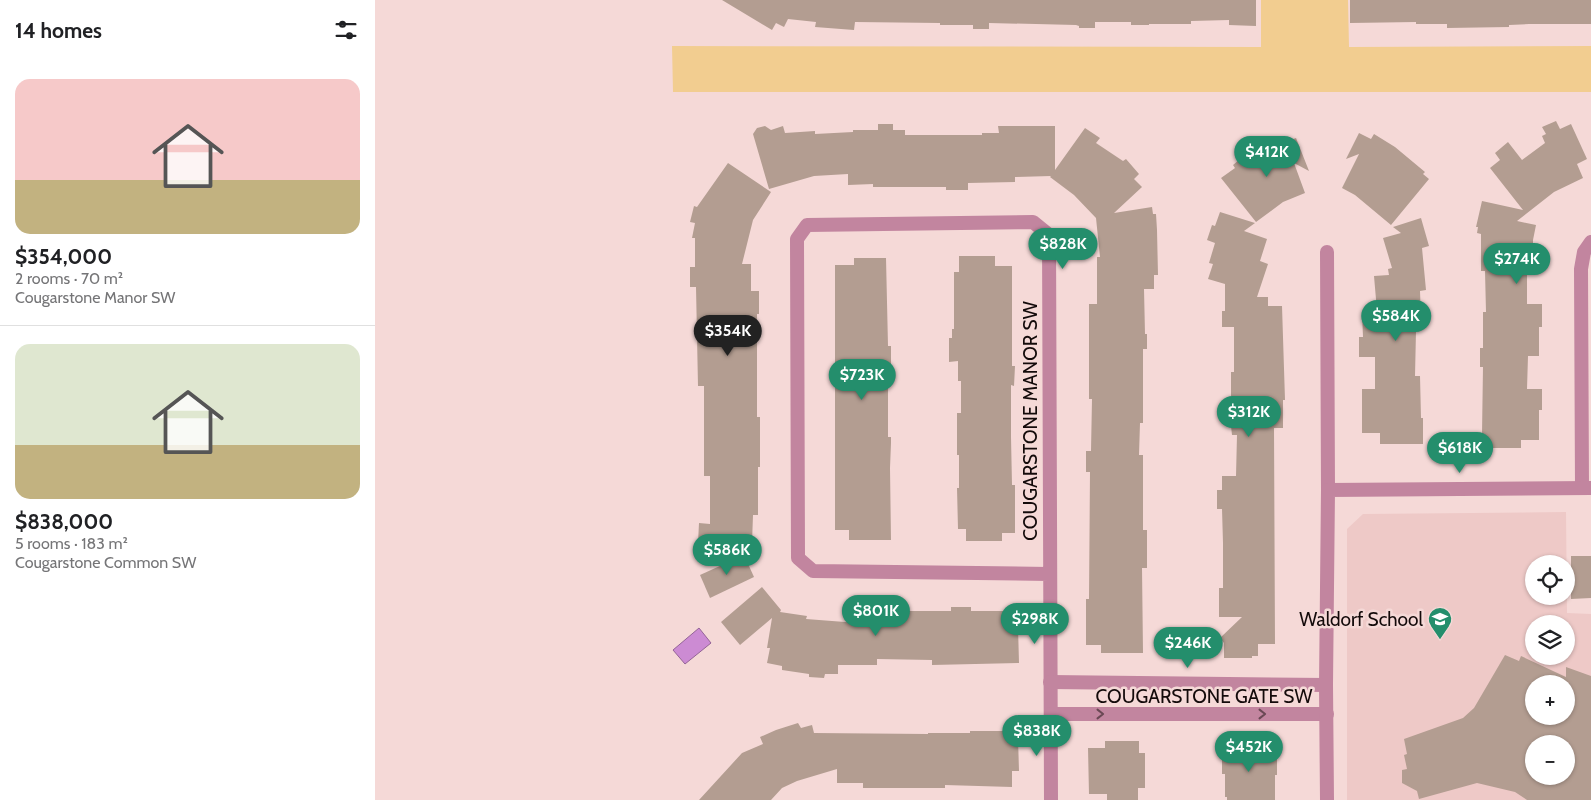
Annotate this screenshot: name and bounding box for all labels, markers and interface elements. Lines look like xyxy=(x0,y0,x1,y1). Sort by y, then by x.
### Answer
icon: filters xyxy=(332,16,360,44)
text: 14 homes xyxy=(15,18,102,43)
icon: home xyxy=(143,111,233,201)
pin: $412K xyxy=(1232,136,1302,178)
text: $412K xyxy=(1245,142,1289,161)
pin: $828K xyxy=(1028,228,1098,270)
text: $828K xyxy=(1039,234,1087,253)
pin: $274K xyxy=(1482,242,1552,285)
text: $354,000 xyxy=(15,244,112,269)
text: $274K xyxy=(1494,249,1540,268)
text: 2 rooms · 70 m² xyxy=(15,269,123,288)
text: Cougarstone Manor SW xyxy=(15,288,175,307)
pin: $584K xyxy=(1361,300,1431,342)
street label: COUGARSTONE MANOR SW xyxy=(1019,301,1042,541)
text: $584K xyxy=(1372,306,1420,325)
pin: $354K xyxy=(693,314,763,357)
text: $354K xyxy=(705,321,751,340)
pin: $723K xyxy=(827,358,897,401)
text: $723K xyxy=(840,365,884,384)
icon: home xyxy=(143,377,233,467)
pin: $312K xyxy=(1214,396,1284,438)
text: $312K xyxy=(1228,402,1270,421)
pin: $618K xyxy=(1425,432,1495,474)
text: $618K xyxy=(1438,438,1482,457)
text: $838,000 xyxy=(15,509,113,534)
text: 5 rooms · 183 m² xyxy=(15,534,128,553)
pin: $586K xyxy=(692,534,762,576)
text: $586K xyxy=(704,540,750,559)
text: Cougarstone Common SW xyxy=(15,553,196,572)
map controls xyxy=(1525,555,1575,785)
button: locate xyxy=(1525,555,1575,605)
pin: $801K xyxy=(841,594,911,637)
text: $801K xyxy=(853,601,899,620)
pin: $298K xyxy=(1000,602,1070,645)
school or university icon: Waldorf School xyxy=(1427,606,1453,640)
place label: Waldorf School xyxy=(1299,608,1424,631)
text: $298K xyxy=(1012,609,1058,628)
button: layers xyxy=(1525,615,1575,665)
pin: $246K xyxy=(1153,626,1223,669)
text: $246K xyxy=(1165,633,1211,652)
button: + xyxy=(1525,675,1575,725)
street label: COUGARSTONE GATE SW xyxy=(1096,685,1312,708)
one-way arrow xyxy=(1096,709,1104,719)
one-way arrow xyxy=(1259,709,1267,719)
pin: $838K xyxy=(1002,714,1072,757)
text: $838K xyxy=(1013,721,1061,740)
pin: $452K xyxy=(1214,730,1284,773)
button: − xyxy=(1525,735,1575,785)
text: $452K xyxy=(1226,737,1272,756)

